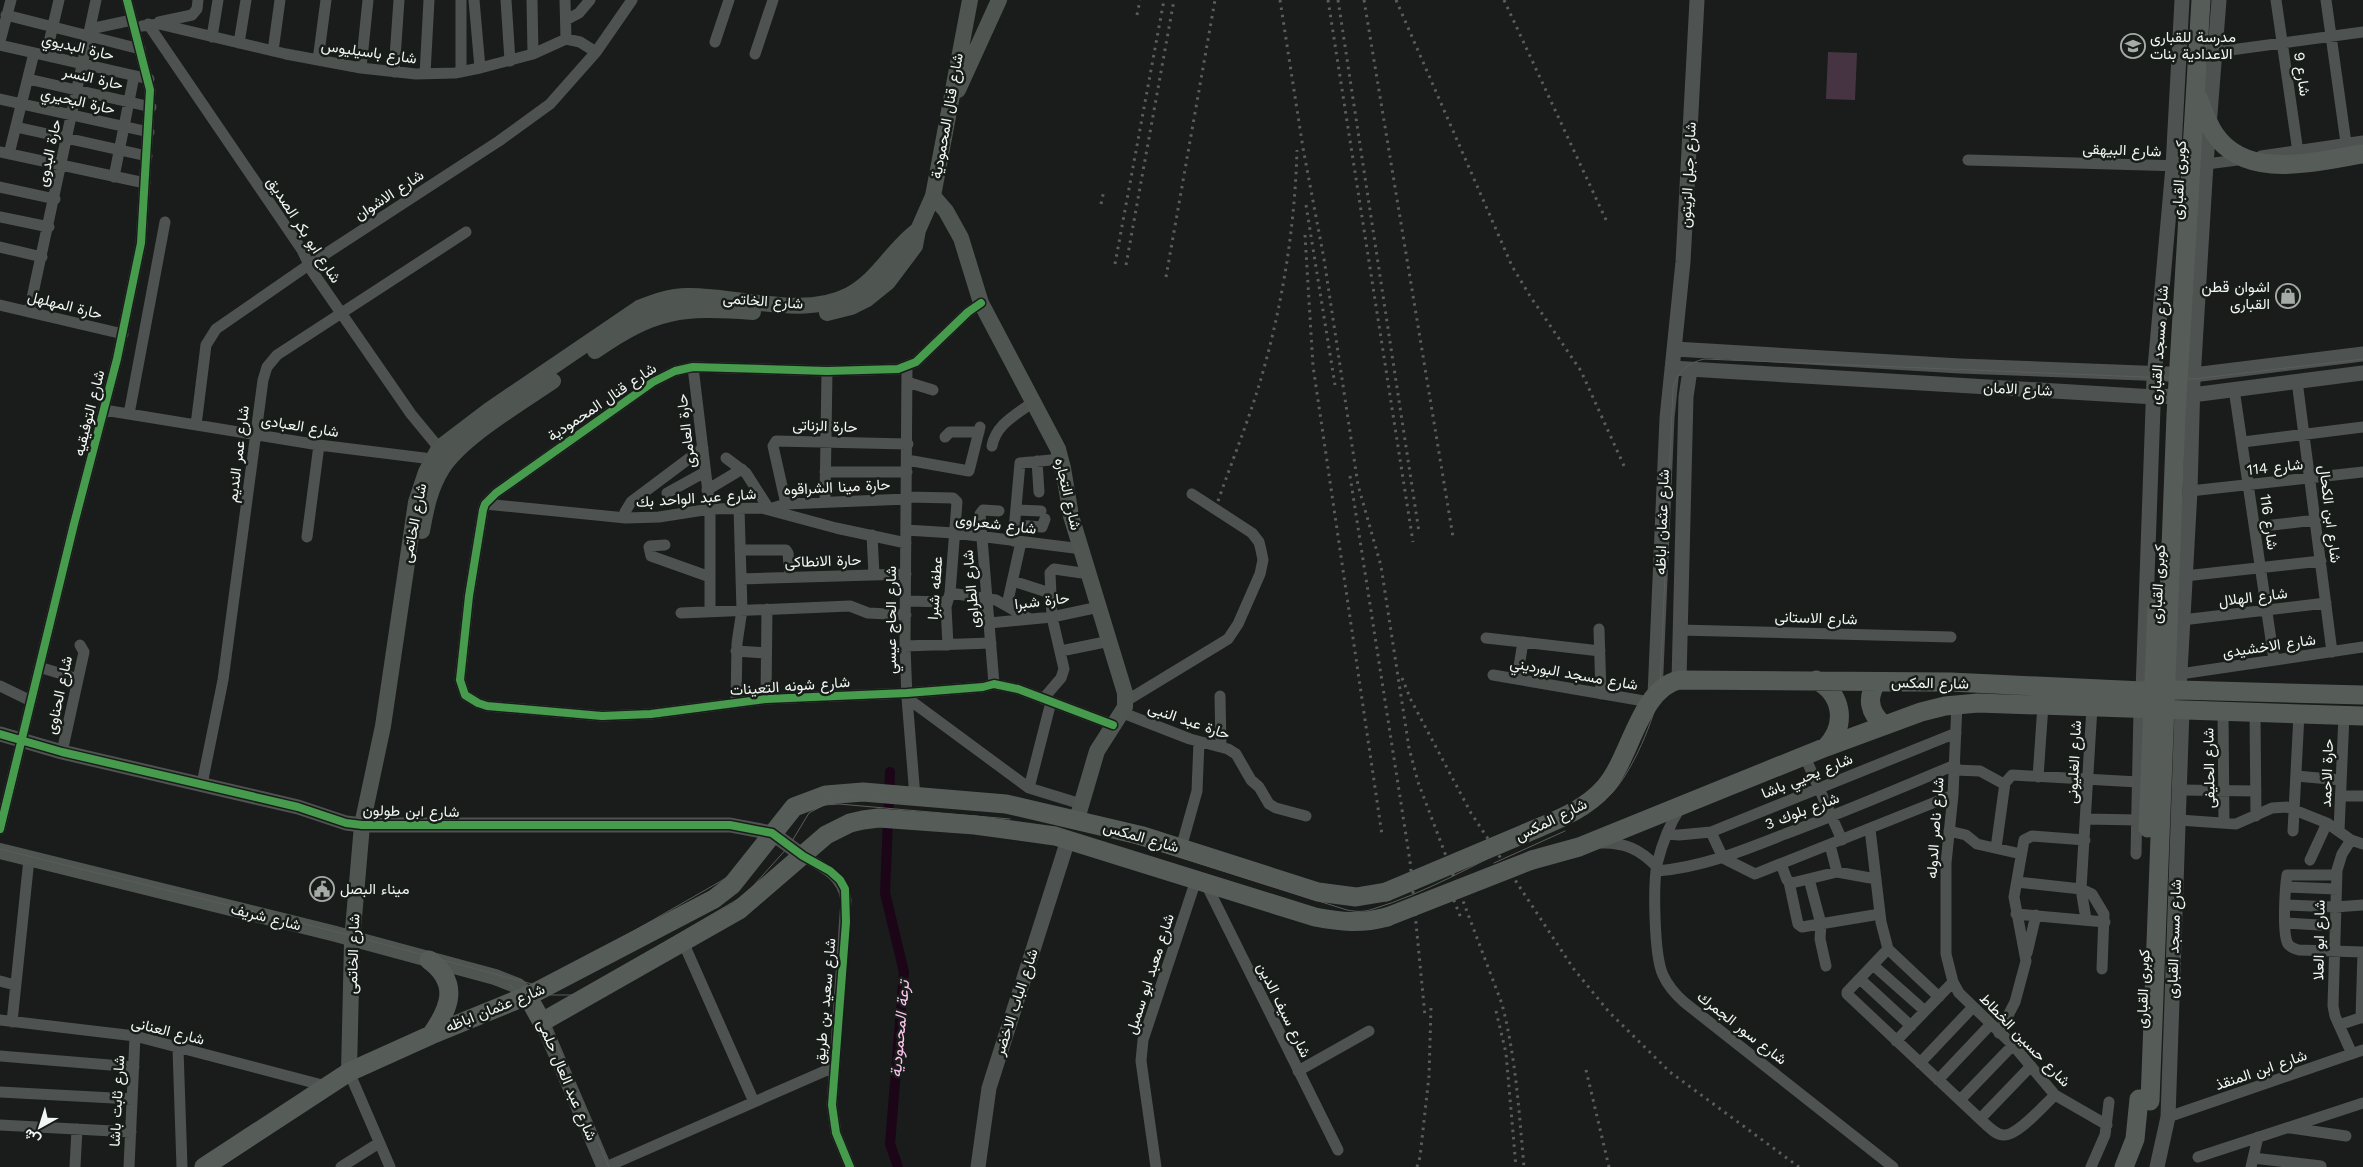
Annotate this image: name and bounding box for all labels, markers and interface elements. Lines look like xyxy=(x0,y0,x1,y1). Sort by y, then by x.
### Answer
place label: مدرسة للقبارى الاعدادية بنات xyxy=(2150,28,2236,63)
street label: حارة البديوي xyxy=(39,30,116,68)
school or university icon: مدرسة للقبارى الاعدادية بنات xyxy=(2120,33,2146,59)
street label: شارع باسيليوس xyxy=(320,36,418,70)
street label: شارع 9 xyxy=(2288,51,2314,98)
street label: شارع قنال المحمودية xyxy=(927,52,969,181)
street label: حارة النسر xyxy=(60,62,125,94)
street label: حارة البحيري xyxy=(38,84,117,122)
street label: حارة البدوى xyxy=(33,118,66,188)
street label: شارع جبل الزيتون xyxy=(1676,121,1702,229)
street label: شارع البيهقى xyxy=(2082,140,2162,162)
street label: كوبرى القبارى xyxy=(2168,140,2191,220)
street label: شارع الاشوان xyxy=(351,166,428,226)
street label: شارع ابو بكر الصديق xyxy=(261,174,345,288)
place label: اشوان قطن القبارى xyxy=(2201,278,2270,314)
shop icon: اشوان قطن القبارى xyxy=(2275,283,2301,309)
street label: شارع مسجد القبارى xyxy=(2146,285,2174,405)
street label: حارة المهلهل xyxy=(26,287,104,323)
street label: شارع الخاتمى xyxy=(722,289,804,315)
street label: شارع قنال المحمودية xyxy=(544,359,661,447)
street label: شارع التوفيقيه xyxy=(70,368,110,458)
street label: شارع الامان xyxy=(1983,378,2053,402)
street label: حارة العامرى xyxy=(673,393,700,469)
street label: شارع عمر النديم xyxy=(223,404,255,504)
street label: شارع العبادى xyxy=(259,411,340,443)
street label: حارة الزناتى xyxy=(792,416,858,437)
street label: شارع 114 xyxy=(2246,455,2304,481)
street label: شارع التجاره xyxy=(1049,456,1085,532)
street label: شارع ابن الكحال xyxy=(2313,464,2345,564)
street label: شارع عثمان اباظه xyxy=(1651,469,1675,575)
street label: حارة مينا الشراقوه xyxy=(783,475,891,499)
street label: شارع الخاتمى xyxy=(397,482,432,565)
street label: شارع عبد الواحد بك xyxy=(635,485,757,513)
street label: شارع 116 xyxy=(2254,493,2282,551)
street label: شارع شعراوى xyxy=(954,510,1038,540)
street label: كوبرى القبارى xyxy=(2147,544,2170,624)
street label: شارع الطراوى xyxy=(959,549,985,629)
street label: حارة الانطاكى xyxy=(784,551,862,572)
street label: عطفه شبرا xyxy=(924,555,946,620)
street label: شارع الحاج عيسي xyxy=(882,566,904,674)
street label: شارع الهلال xyxy=(2218,584,2289,612)
street label: حارة شبرا xyxy=(1013,589,1071,613)
street label: شارع الاستانى xyxy=(1774,608,1858,630)
street label: شارع الاخشيدى xyxy=(2221,631,2317,663)
street label: شارع الحناوى xyxy=(42,654,78,736)
street label: شارع مسجد البورديني xyxy=(1508,654,1640,698)
street label: شارع شونه التعينات xyxy=(729,673,851,701)
street label: شارع المكس xyxy=(1891,673,1969,695)
street label: حارة عبد النبى xyxy=(1145,699,1232,744)
street label: شارع الغليونى xyxy=(2063,720,2087,804)
street label: شارع الحليفى xyxy=(2199,727,2221,809)
street label: حارة الاحمد xyxy=(2317,738,2337,808)
street label: شارع يحيي باشا xyxy=(1759,749,1857,806)
street label: شارع ناصر الدوله xyxy=(1922,777,1950,879)
street label: شارع بلوك 3 xyxy=(1762,789,1843,835)
street label: شارع المكس xyxy=(1512,795,1591,847)
street label: شارع ابن طولون xyxy=(362,801,460,823)
street label: شارع المكس xyxy=(1101,818,1181,858)
public building icon: ميناء البصل xyxy=(309,876,335,902)
street label: شارع مسجد القبارى xyxy=(2163,879,2187,999)
place label: ميناء البصل xyxy=(340,880,410,898)
street label: شارع ابو العلا xyxy=(2309,899,2331,980)
street label: شارع شريف xyxy=(229,900,303,936)
street label: شارع معبد ابو سمبل xyxy=(1122,911,1180,1037)
street label: شارع الخاتمى xyxy=(343,913,365,995)
street label: شارع سعيد بن طريق xyxy=(811,937,841,1065)
street label: شارع الباب الاخضر xyxy=(990,946,1044,1059)
street label: كوبرى القبارى xyxy=(2133,949,2154,1029)
street label: شارع سيف الدين xyxy=(1251,960,1315,1061)
water label: ترعة المحمودية xyxy=(886,978,914,1079)
street label: شارع عثمان اباظه xyxy=(443,980,548,1038)
street label: شارع سور الجمرك xyxy=(1692,987,1790,1070)
street label: شارع حسين الخطاط xyxy=(1974,989,2074,1092)
street label: شارع العنانى xyxy=(129,1013,207,1051)
street label: شارع عبد العال حلمى xyxy=(532,1017,601,1144)
street label: شارع ابن المنقذ xyxy=(2213,1046,2310,1096)
street label: شارع ثابت باشا xyxy=(106,1055,130,1147)
north arrow xyxy=(15,1102,65,1152)
text: ش xyxy=(20,1125,44,1149)

